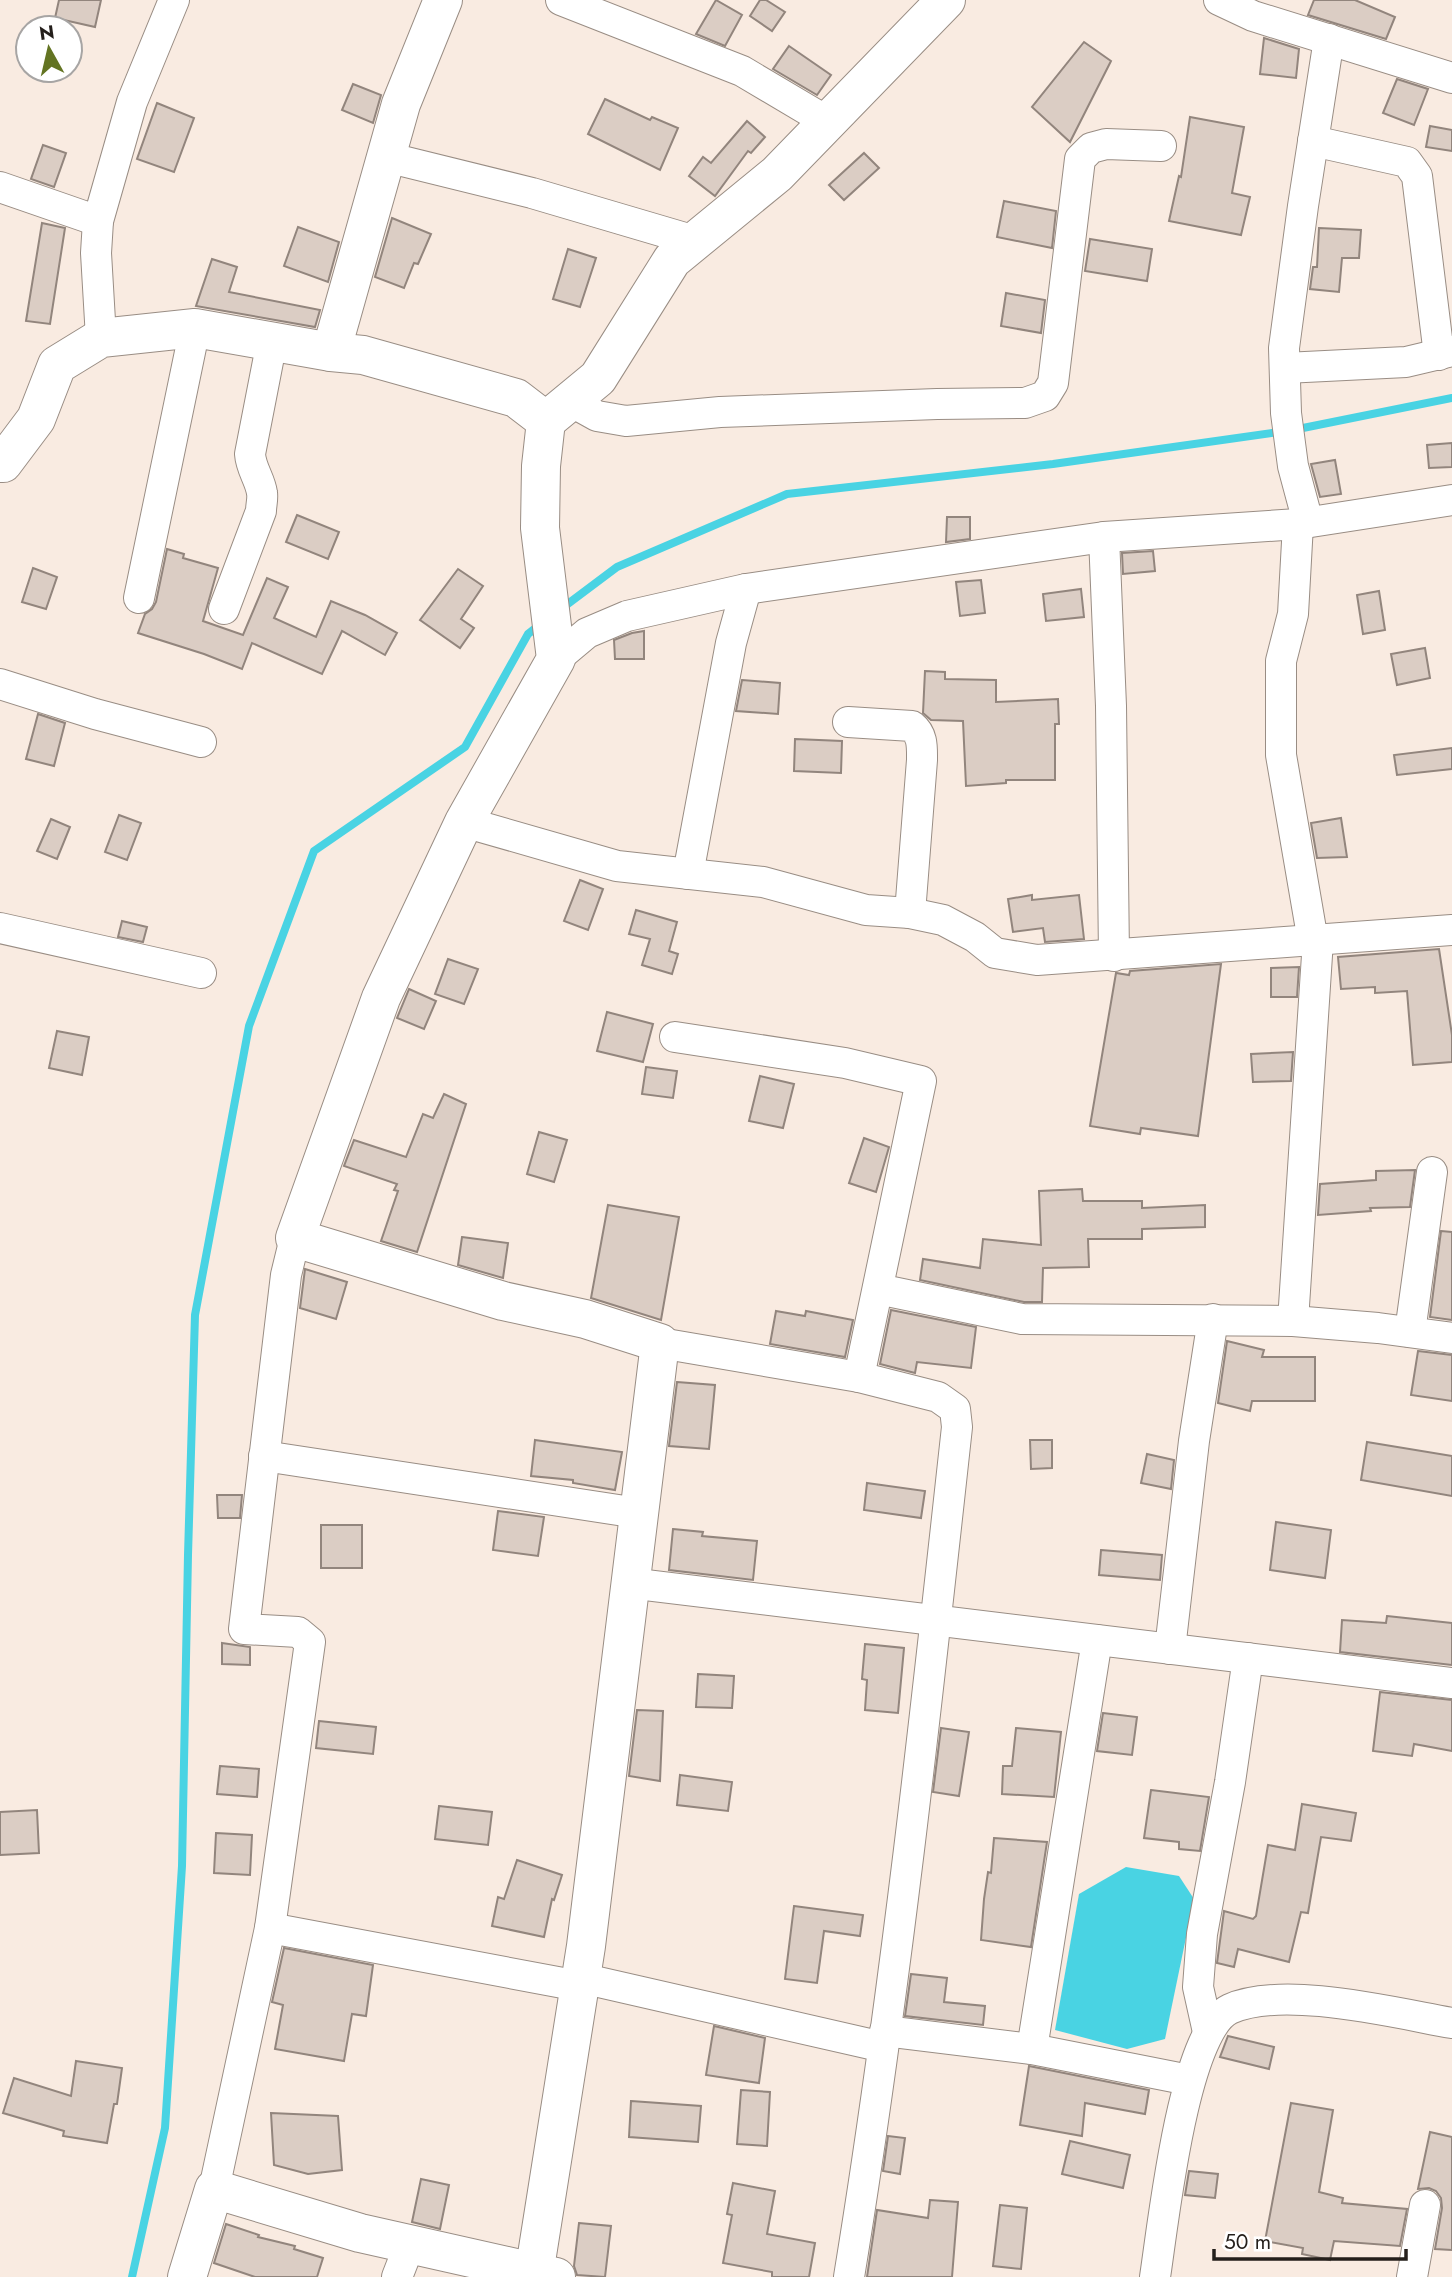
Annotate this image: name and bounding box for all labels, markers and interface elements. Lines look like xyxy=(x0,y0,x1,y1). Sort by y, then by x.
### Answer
north arrow xyxy=(14,14,84,84)
text: N xyxy=(37,18,56,47)
scale bar xyxy=(1214,2218,1406,2262)
text: 50 m xyxy=(1224,2227,1271,2257)

